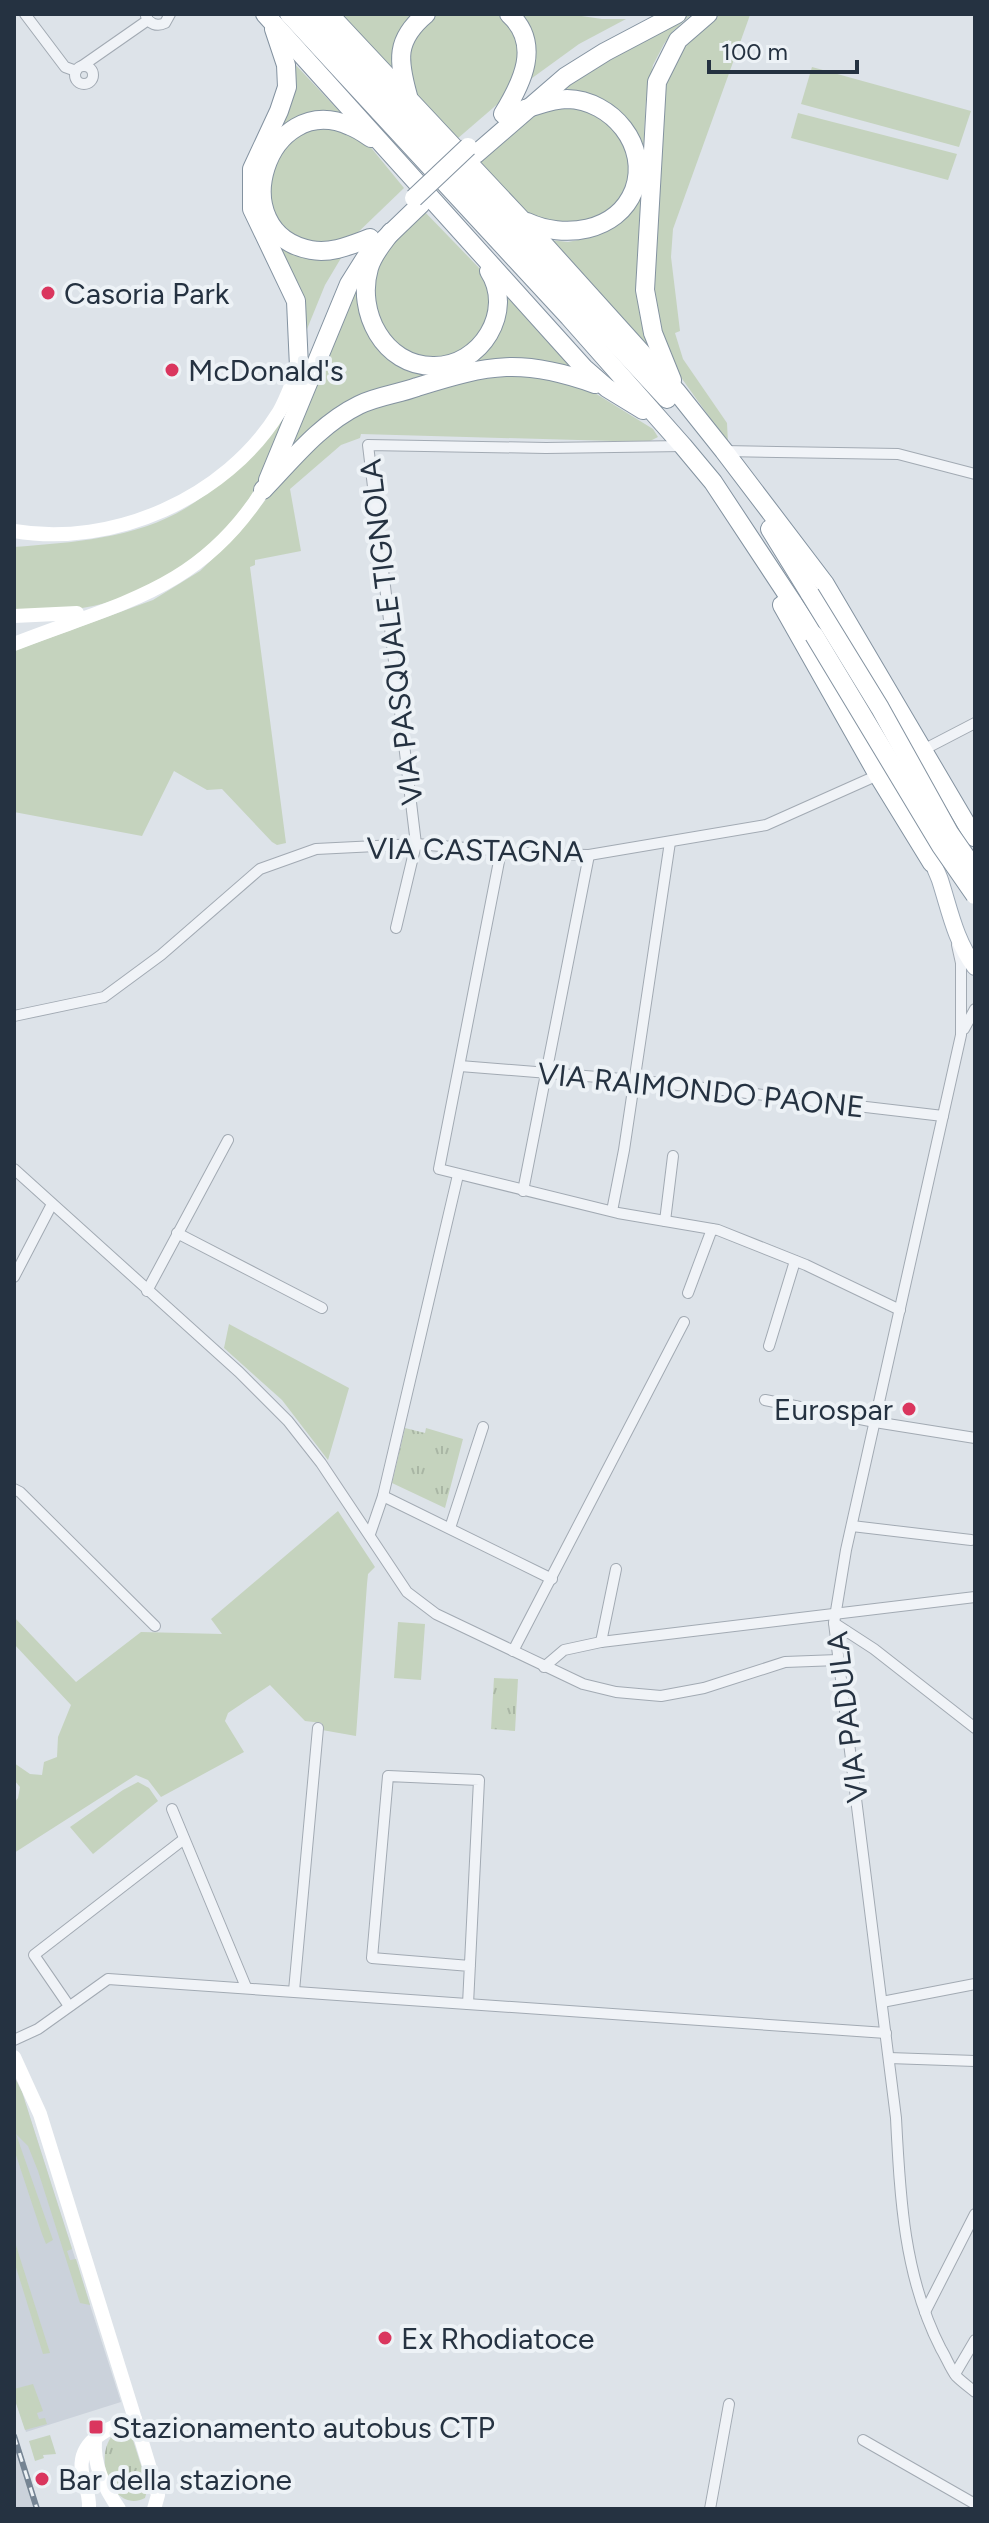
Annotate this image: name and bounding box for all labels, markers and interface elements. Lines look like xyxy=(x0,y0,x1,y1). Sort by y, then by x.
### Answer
scale bar xyxy=(709,24,857,74)
text: 100 m xyxy=(721,37,788,66)
place label: Casoria Park xyxy=(64,275,230,312)
marker: Casoria Park xyxy=(39,284,57,302)
place label: McDonald's xyxy=(188,352,344,389)
marker: McDonald's xyxy=(163,361,181,379)
street label: VIA PASQUALE TIGNOLA xyxy=(351,456,431,807)
street label: VIA CASTAGNA xyxy=(366,830,585,870)
street label: VIA RAIMONDO PAONE xyxy=(536,1054,866,1126)
place label: Eurospar xyxy=(774,1391,893,1428)
marker: Eurospar xyxy=(900,1400,918,1418)
street label: VIA PADULA xyxy=(818,1629,876,1805)
place label: Ex Rhodiatoce xyxy=(401,2320,594,2357)
marker: Ex Rhodiatoce xyxy=(376,2329,394,2347)
place label: Stazionamento autobus CTP xyxy=(112,2409,495,2446)
marker: Stazionamento autobus CTP xyxy=(87,2418,105,2436)
place label: Bar della stazione xyxy=(58,2461,292,2498)
marker: Bar della stazione xyxy=(33,2470,51,2488)

